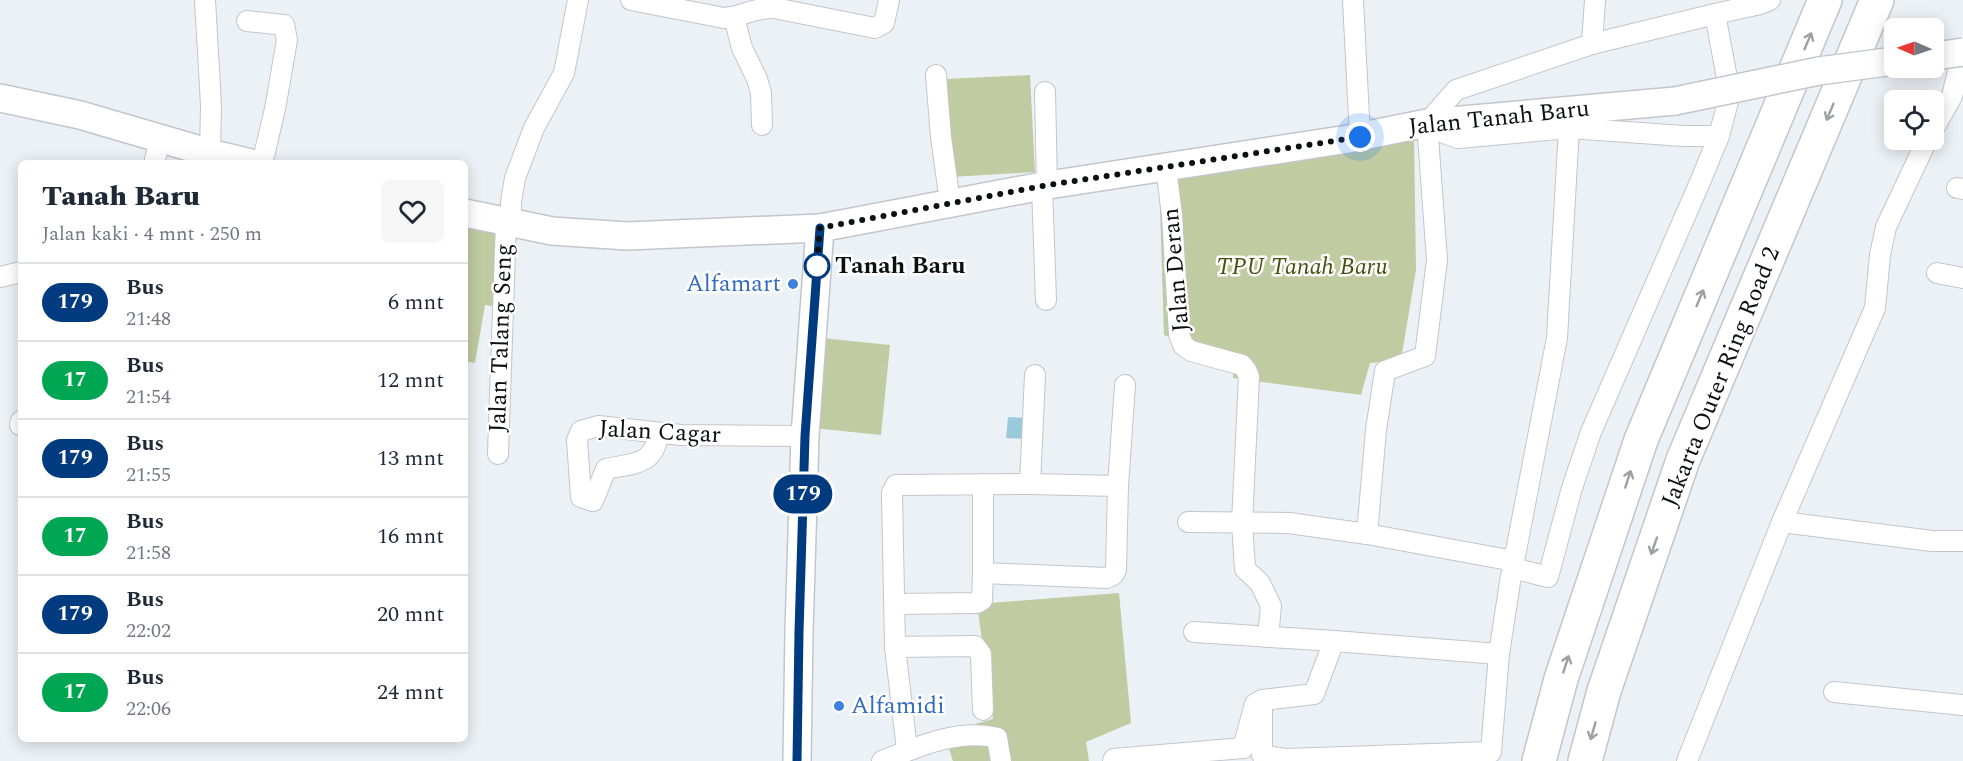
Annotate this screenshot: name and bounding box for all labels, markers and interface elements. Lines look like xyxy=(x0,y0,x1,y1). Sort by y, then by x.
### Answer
north arrow xyxy=(1884,18,1944,78)
map controls xyxy=(1884,18,1944,150)
one-way arrow xyxy=(1803,32,1814,51)
button: locate xyxy=(1884,90,1944,150)
street label: Jalan Tanah Baru xyxy=(1407,91,1591,145)
one-way arrow xyxy=(1824,102,1835,121)
your location xyxy=(1345,122,1375,152)
text: Tanah Baru xyxy=(42,175,200,218)
button: heart xyxy=(381,180,444,243)
street label: Jalan Deran xyxy=(1153,206,1199,334)
text: Jalan kaki · 4 mnt · 250 m xyxy=(42,219,262,249)
street label: Jakarta Outer Ring Road 2 xyxy=(1652,242,1790,512)
street label: Jalan Talang Seng xyxy=(480,243,522,433)
place label: Tanah Baru xyxy=(835,248,965,284)
park label: TPU Tanah Baru xyxy=(1216,249,1388,285)
marker: Tanah Baru xyxy=(804,253,830,279)
place label: Alfamart xyxy=(686,266,781,302)
text: Bus xyxy=(126,271,164,304)
marker: Alfamart xyxy=(786,277,800,291)
text: 179 xyxy=(57,286,93,318)
text: 6 mnt xyxy=(388,286,444,319)
one-way arrow xyxy=(1695,290,1706,308)
text: 21:48 xyxy=(126,304,171,334)
text: Bus xyxy=(126,349,164,382)
text: 17 xyxy=(63,364,87,396)
text: 12 mnt xyxy=(377,364,444,397)
text: 21:54 xyxy=(126,382,171,412)
street label: Jalan Cagar xyxy=(598,411,722,453)
text: Bus xyxy=(126,427,164,460)
text: 179 xyxy=(57,442,93,474)
text: 13 mnt xyxy=(377,442,444,475)
text: 21:55 xyxy=(126,460,171,490)
one-way arrow xyxy=(1623,470,1634,489)
line badge: 179 xyxy=(768,474,838,514)
text: 179 xyxy=(785,478,821,510)
text: Bus xyxy=(126,505,164,538)
text: 17 xyxy=(63,520,87,552)
text: 16 mnt xyxy=(377,520,444,553)
one-way arrow xyxy=(1648,536,1659,555)
text: 21:58 xyxy=(126,538,171,568)
text: Bus xyxy=(126,583,164,616)
text: 179 xyxy=(57,598,93,630)
text: 20 mnt xyxy=(377,598,444,631)
text: 22:02 xyxy=(126,616,171,646)
one-way arrow xyxy=(1562,655,1573,674)
text: Bus xyxy=(126,661,164,694)
text: 17 xyxy=(63,676,87,708)
text: 24 mnt xyxy=(377,676,444,709)
place label: Alfamidi xyxy=(851,688,945,724)
text: 22:06 xyxy=(126,694,171,724)
marker: Alfamidi xyxy=(832,699,846,713)
one-way arrow xyxy=(1587,721,1598,740)

